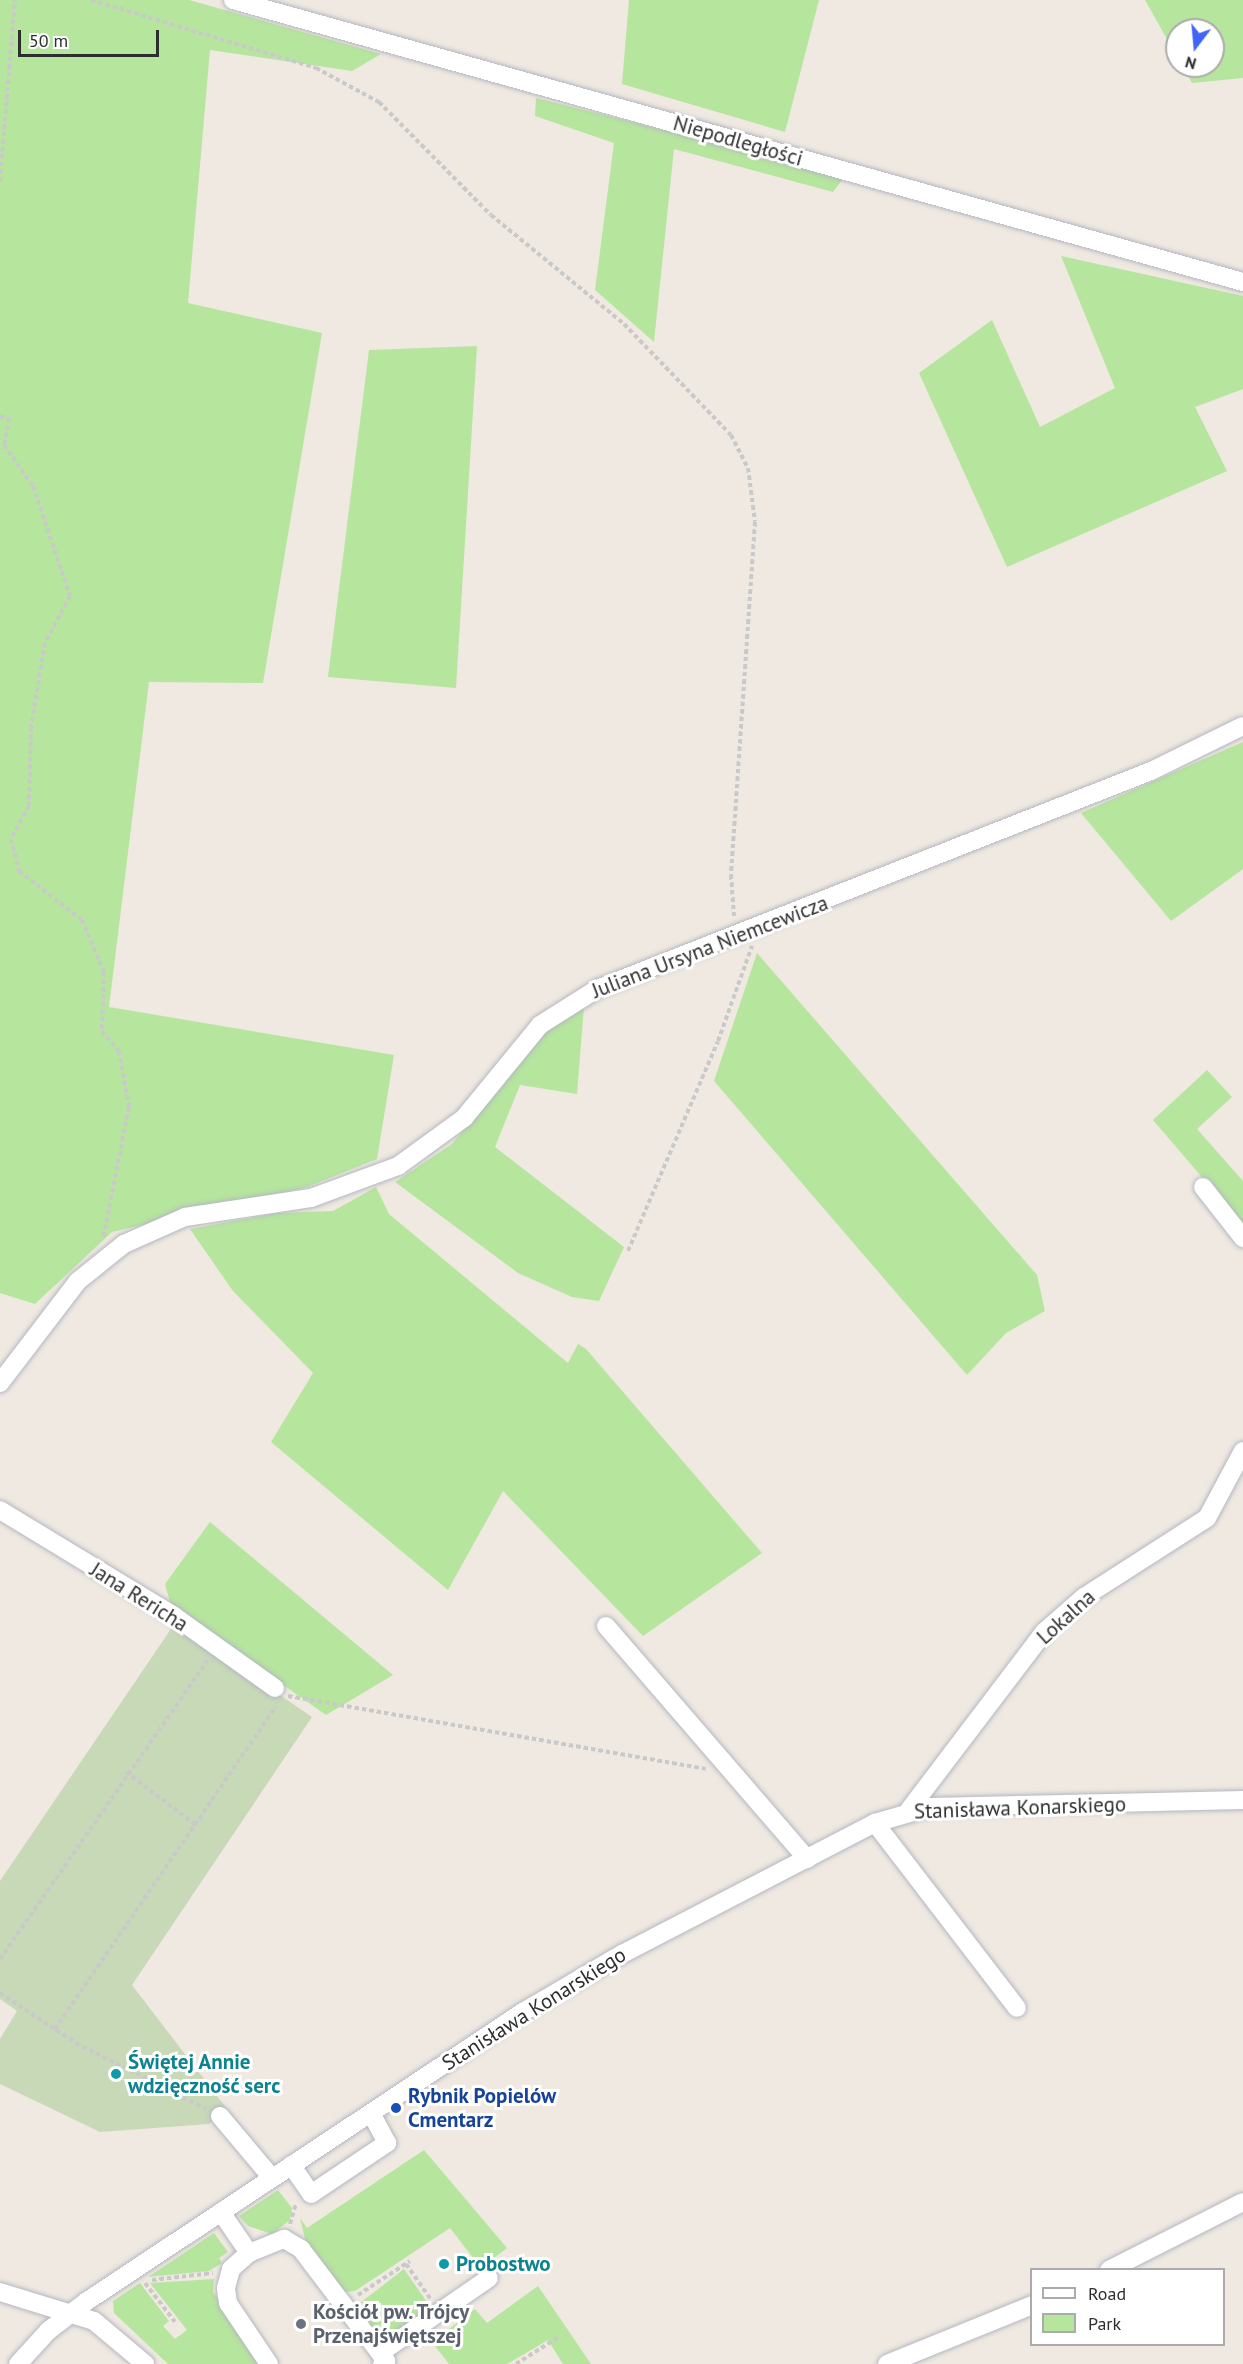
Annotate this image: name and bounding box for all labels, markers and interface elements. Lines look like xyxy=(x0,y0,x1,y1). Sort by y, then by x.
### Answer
scale bar xyxy=(21,18,162,56)
north arrow xyxy=(1165,18,1225,78)
text: 50 m xyxy=(29,29,68,52)
text: N xyxy=(1183,52,1198,74)
street label: Niepodległości xyxy=(670,110,806,172)
street label: Juliana Ursyna Niemcewicza xyxy=(588,890,832,1004)
street label: Jana Rericha xyxy=(86,1557,192,1637)
street label: Lokalna xyxy=(1032,1584,1100,1650)
street label: Stanisława Konarskiego xyxy=(914,1792,1126,1824)
street label: Stanisława Konarskiego xyxy=(437,1942,631,2076)
place label: Świętej Annie wdzięczność serc xyxy=(128,2049,281,2099)
marker: Świętej Annie wdzięczność serc xyxy=(109,2067,123,2081)
place label: Rybnik Popielów Cmentarz xyxy=(408,2083,557,2133)
marker: Rybnik Popielów Cmentarz xyxy=(389,2101,403,2115)
place label: Probostwo xyxy=(456,2251,551,2277)
marker: Probostwo xyxy=(437,2257,451,2271)
legend xyxy=(1030,2268,1225,2346)
text: Road xyxy=(1088,2282,1126,2305)
place label: Kościół pw. Trójcy Przenajświętszej xyxy=(313,2299,472,2349)
text: Park xyxy=(1088,2312,1121,2335)
marker: Kościół pw. Trójcy Przenajświętszej xyxy=(294,2317,308,2331)

